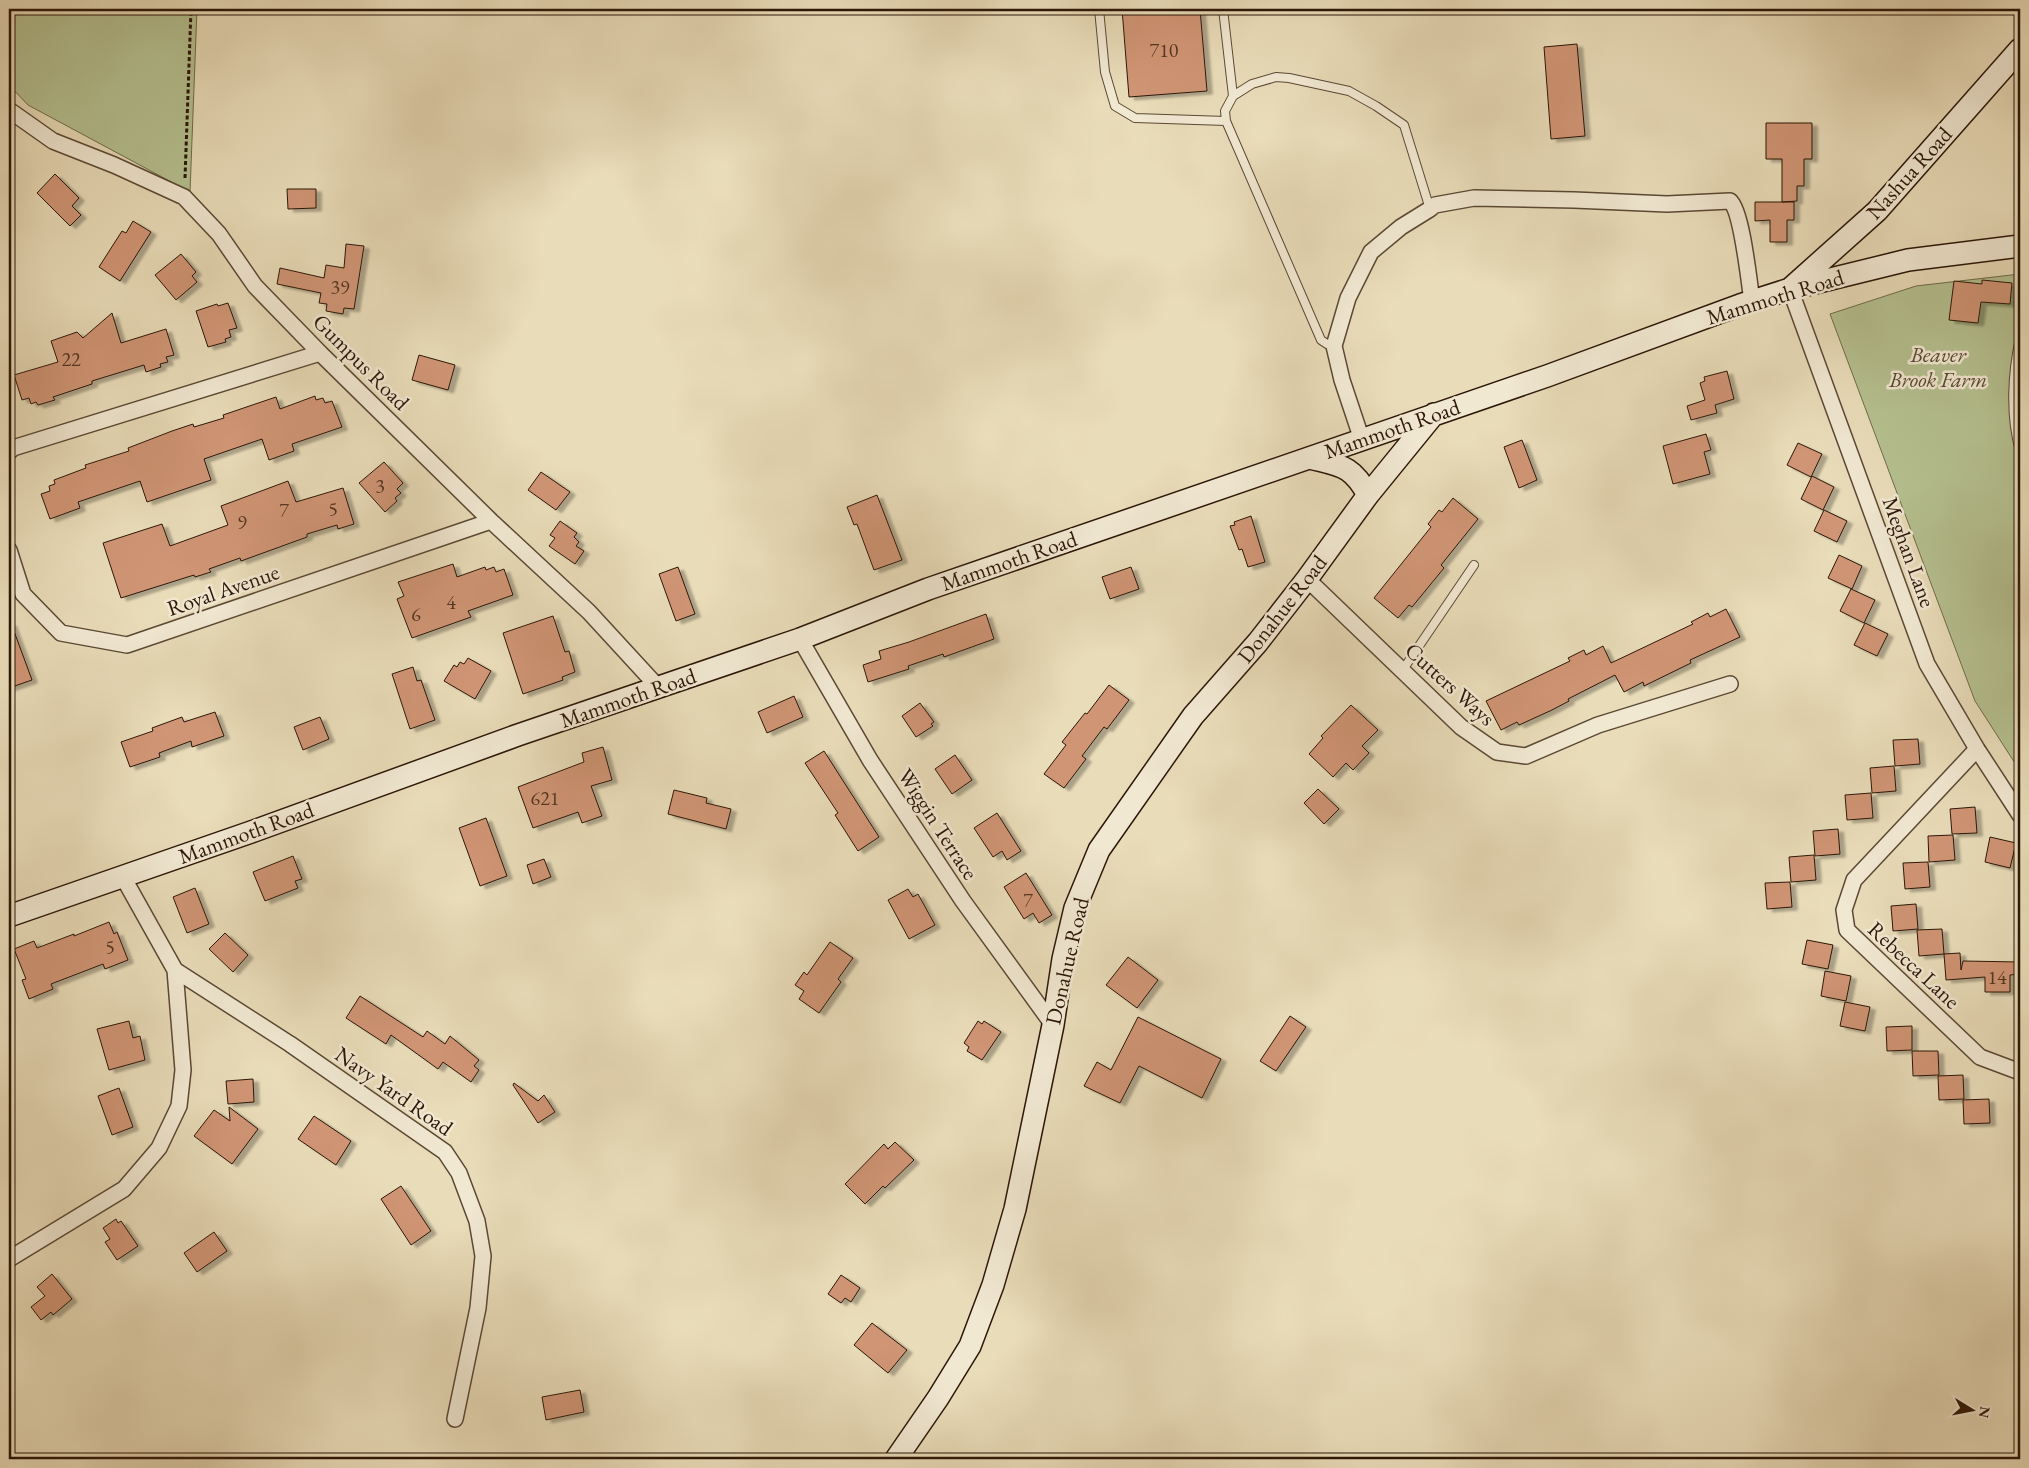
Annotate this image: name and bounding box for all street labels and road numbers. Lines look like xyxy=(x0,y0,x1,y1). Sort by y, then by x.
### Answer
street label: Nashua Road xyxy=(1860,120,1959,226)
street label: Mammoth Road xyxy=(1703,262,1848,332)
street label: Gumpus Road xyxy=(306,307,416,417)
street label: Mammoth Road xyxy=(1320,392,1465,466)
street label: Meghan Lane xyxy=(1876,493,1943,612)
street label: Mammoth Road xyxy=(937,524,1082,598)
street label: Donahue Road xyxy=(1231,548,1334,669)
street label: Royal Avenue xyxy=(163,557,283,623)
street label: Cutters Ways xyxy=(1399,636,1501,732)
street label: Mammoth Road xyxy=(556,661,701,735)
street label: Wiggin Terrace xyxy=(891,763,985,886)
street label: Mammoth Road xyxy=(174,795,318,871)
street label: Donahue Road xyxy=(1038,894,1096,1028)
street label: Rebecca Lane xyxy=(1862,915,1967,1015)
street label: Navy Yard Road xyxy=(329,1040,459,1143)

